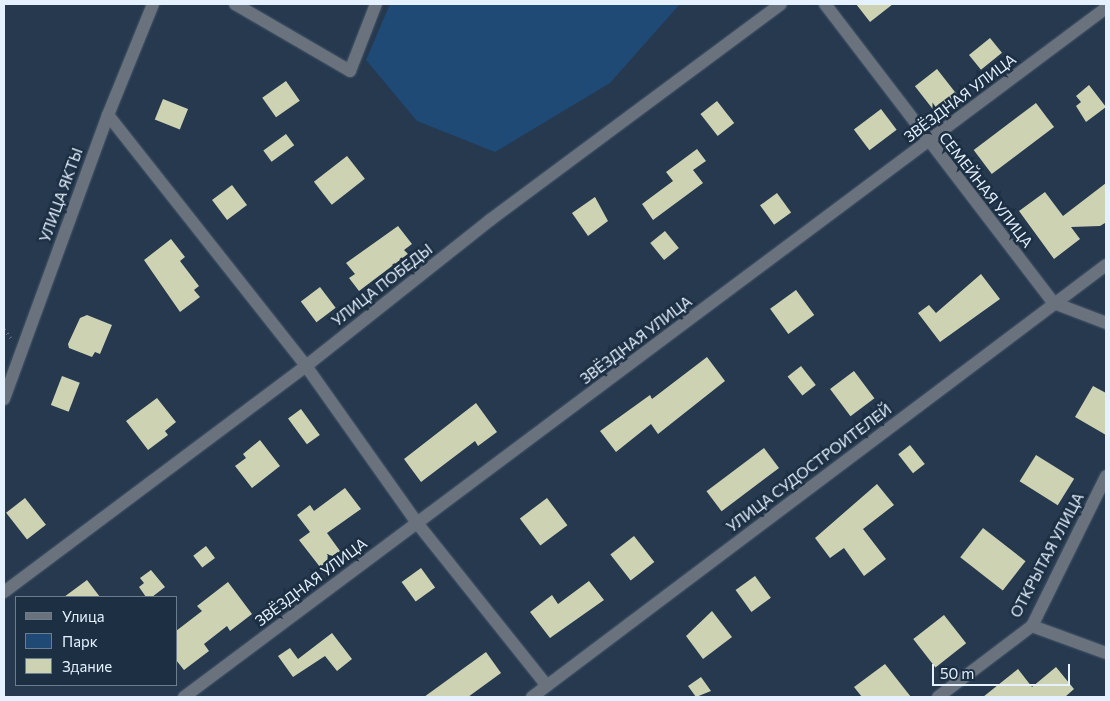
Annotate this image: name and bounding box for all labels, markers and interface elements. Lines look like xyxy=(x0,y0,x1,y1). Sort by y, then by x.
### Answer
street label: ЗВЁЗДНАЯ УЛИЦА xyxy=(901,50,1019,146)
street label: СЕМЕЙНАЯ УЛИЦА xyxy=(935,129,1037,251)
street label: УЛИЦА ЯКТЫ xyxy=(36,145,86,245)
street label: УЛИЦА ПОБЕДЫ xyxy=(328,240,436,330)
street label: ЗВЁЗДНАЯ УЛИЦА xyxy=(577,292,695,388)
street label: УЛИЦА СУДОСТРОИТЕЛЕЙ xyxy=(723,400,895,536)
street label: ОТКРЫТАЯ УЛИЦА xyxy=(1006,489,1088,621)
street label: ЗВЁЗДНАЯ УЛИЦА xyxy=(252,534,370,630)
legend xyxy=(15,596,178,686)
text: Улица xyxy=(62,607,104,625)
text: Парк xyxy=(62,632,98,650)
scale bar xyxy=(935,654,1072,686)
text: Здание xyxy=(62,657,112,675)
text: 50 m xyxy=(940,664,974,682)

